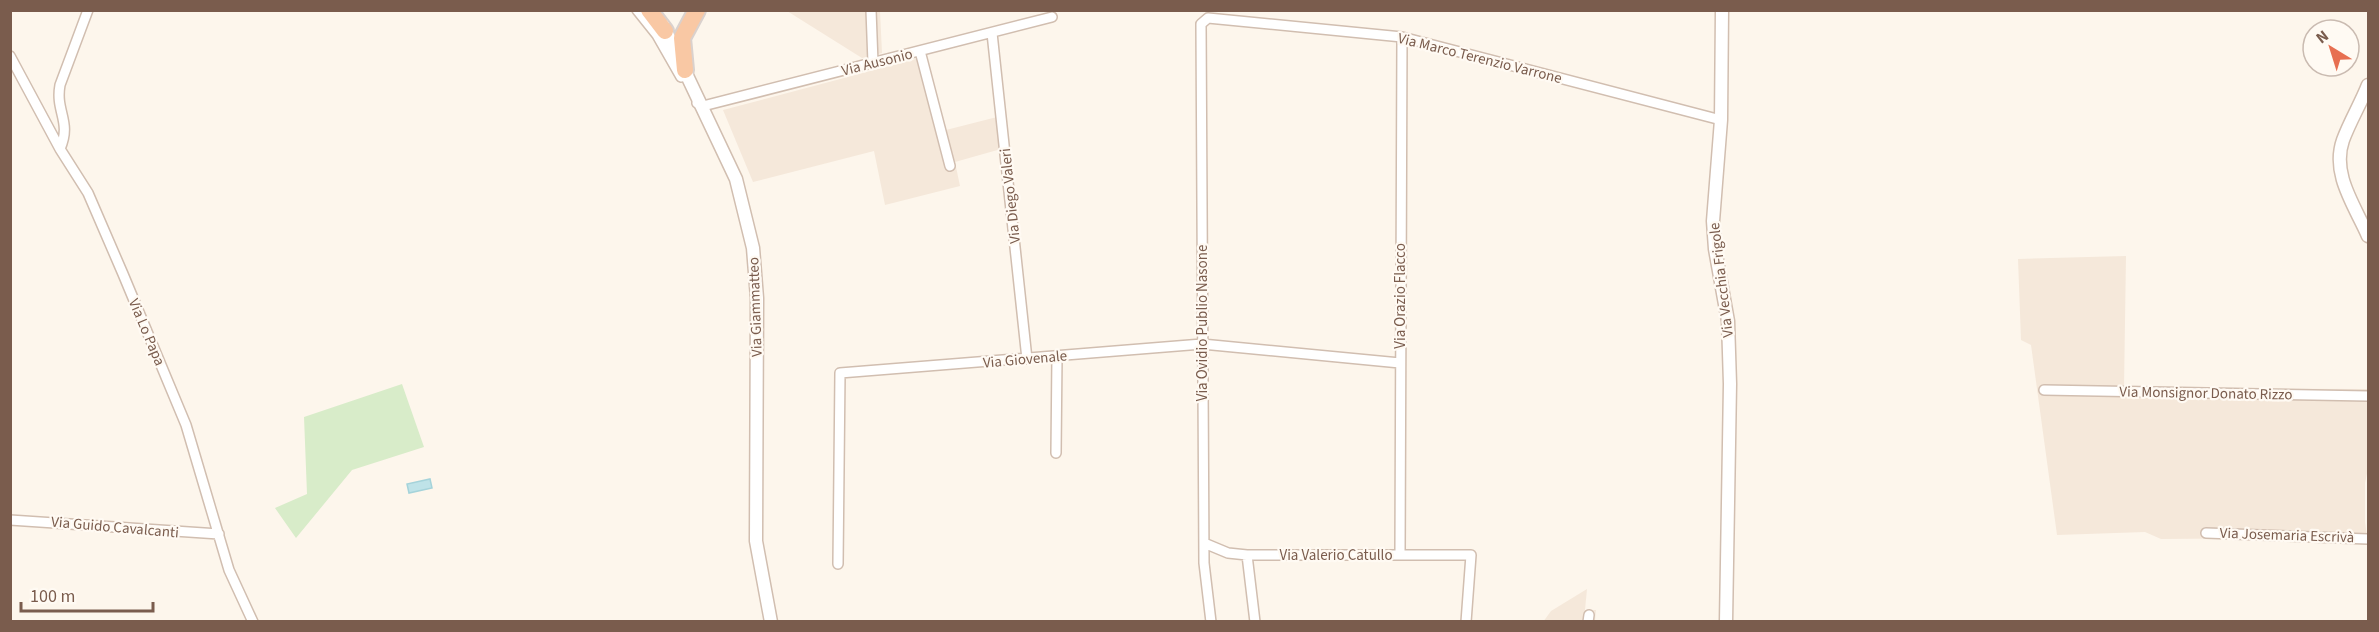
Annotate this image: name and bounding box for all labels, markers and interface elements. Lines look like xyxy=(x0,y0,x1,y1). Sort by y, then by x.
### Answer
north arrow xyxy=(2301,18,2361,78)
text: N xyxy=(2311,25,2333,49)
street label: Via Marco Terenzio Varrone xyxy=(1396,28,1564,89)
street label: Via Ausonio xyxy=(839,44,915,81)
street label: Via Diego Valeri xyxy=(995,147,1026,245)
street label: Via Vecchia Frigole xyxy=(1704,221,1739,339)
street label: Via Orazio Flacco xyxy=(1390,243,1411,349)
street label: Via Ovidio Publio Nasone xyxy=(1192,245,1213,401)
street label: Via Giammatteo xyxy=(743,257,768,357)
street label: Via Lo Papa xyxy=(123,295,170,369)
street label: Via Giovenale xyxy=(982,345,1068,374)
street label: Via Monsignor Donato Rizzo xyxy=(2119,381,2293,406)
street label: Via Guido Cavalcanti xyxy=(50,511,180,544)
street label: Via Josemaria Escrivà xyxy=(2219,523,2355,548)
street label: Via Valerio Catullo xyxy=(1279,545,1393,566)
scale bar xyxy=(21,575,153,613)
text: 100 m xyxy=(30,584,75,609)

